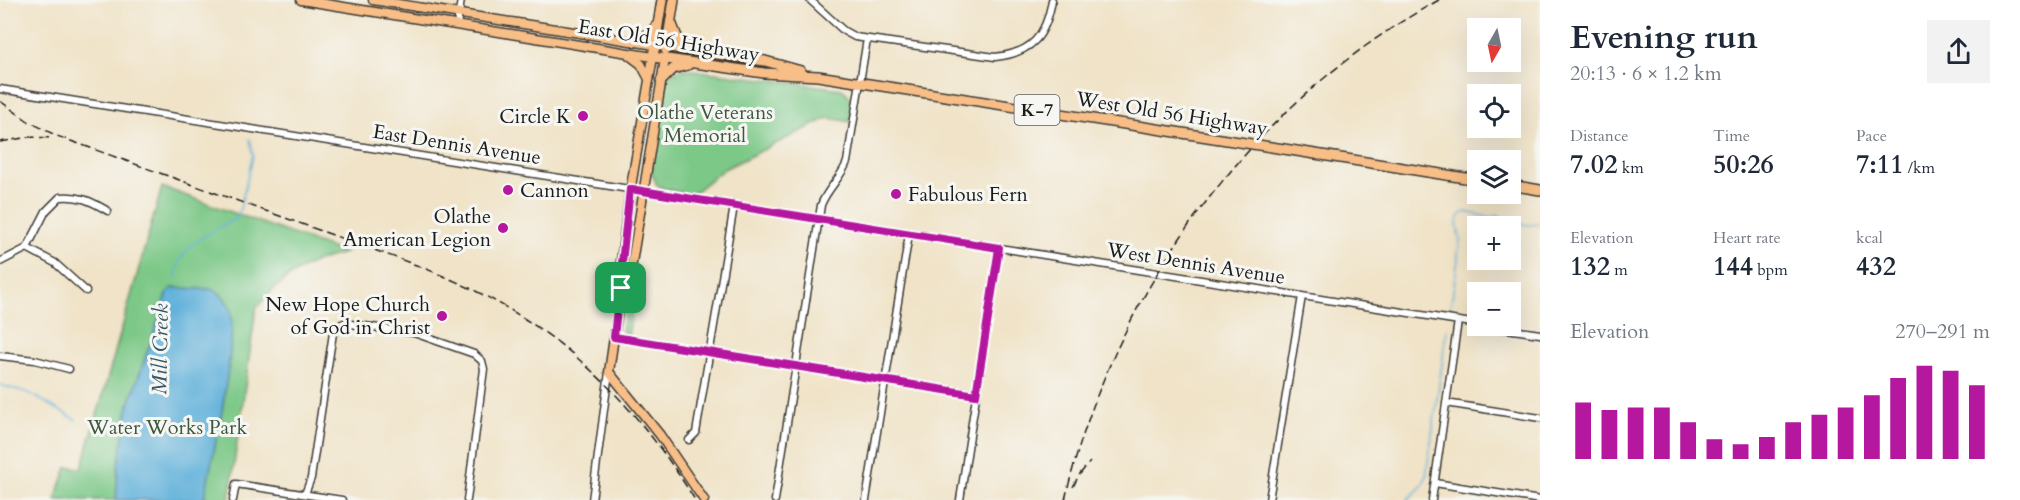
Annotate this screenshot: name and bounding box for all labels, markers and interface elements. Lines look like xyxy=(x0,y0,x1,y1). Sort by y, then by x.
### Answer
street label: East Old 56 Highway xyxy=(576,13,762,68)
text: Evening run xyxy=(1570,15,1758,60)
north arrow xyxy=(1467,18,1521,72)
map controls xyxy=(1467,18,1521,336)
button: share xyxy=(1927,20,1990,83)
text: 20:13 · 6 × 1.2 km xyxy=(1570,60,1722,87)
button: locate xyxy=(1467,84,1521,138)
street label: West Old 56 Highway xyxy=(1073,85,1270,142)
road number: K-7 xyxy=(1014,95,1060,125)
park label: Olathe Veterans Memorial xyxy=(637,99,773,149)
place label: Circle K xyxy=(499,103,571,130)
marker: Circle K xyxy=(576,109,590,123)
street label: East Dennis Avenue xyxy=(371,118,543,171)
text: Distance xyxy=(1570,125,1628,147)
text: Time xyxy=(1713,125,1750,147)
text: Pace xyxy=(1856,125,1887,147)
text: 7.02 xyxy=(1570,147,1618,182)
text: 50:26 xyxy=(1713,147,1774,182)
text: 7:11 xyxy=(1856,147,1904,182)
button: layers xyxy=(1467,150,1521,204)
text: km xyxy=(1618,157,1644,179)
text: /km xyxy=(1904,157,1935,179)
place label: Cannon xyxy=(520,177,589,204)
place label: Fabulous Fern xyxy=(908,181,1028,208)
marker: Cannon xyxy=(501,183,515,197)
marker: Fabulous Fern xyxy=(889,187,903,201)
place label: Olathe American Legion xyxy=(343,203,492,253)
button: + xyxy=(1467,216,1521,270)
marker: Olathe American Legion xyxy=(496,221,510,235)
text: Elevation xyxy=(1570,227,1634,249)
text: Heart rate xyxy=(1713,227,1781,249)
text: kcal xyxy=(1856,227,1883,249)
street label: West Dennis Avenue xyxy=(1104,236,1287,291)
text: 132 xyxy=(1570,249,1610,284)
text: 144 xyxy=(1713,249,1753,284)
text: 432 xyxy=(1856,249,1896,284)
text: m xyxy=(1610,259,1628,281)
text: bpm xyxy=(1753,259,1788,281)
pin xyxy=(595,262,646,313)
icon: arrive xyxy=(604,271,637,304)
button: − xyxy=(1467,282,1521,336)
place label: New Hope Church of God in Christ xyxy=(265,291,431,341)
water label: Mill Creek xyxy=(145,303,176,395)
marker: New Hope Church of God in Christ xyxy=(435,309,449,323)
text: Elevation xyxy=(1570,318,1649,345)
text: 270–291 m xyxy=(1895,318,1990,345)
park label: Water Works Park xyxy=(86,414,247,441)

